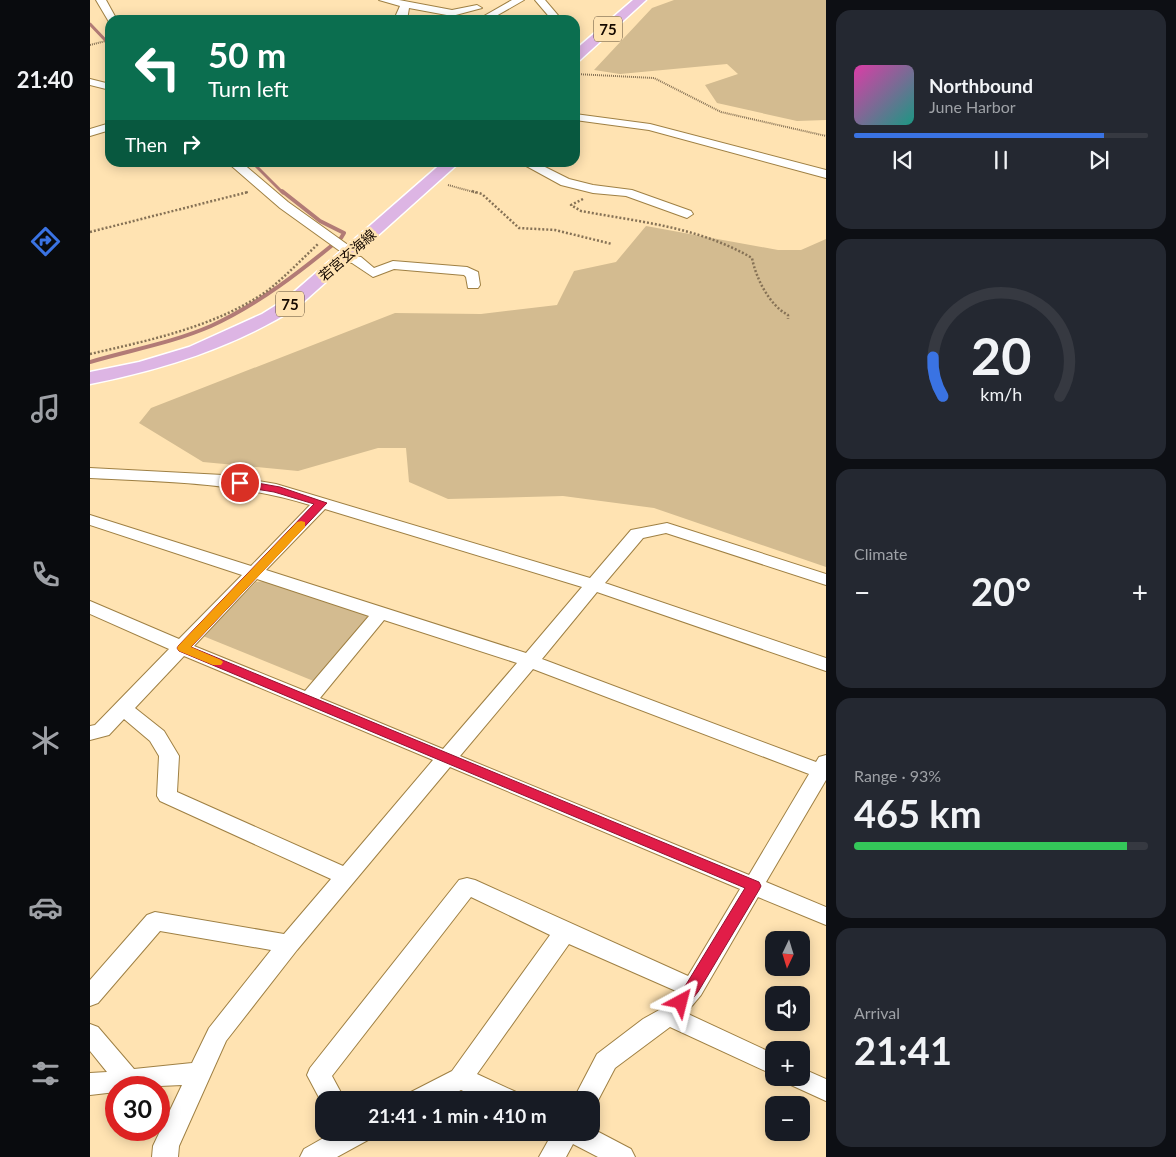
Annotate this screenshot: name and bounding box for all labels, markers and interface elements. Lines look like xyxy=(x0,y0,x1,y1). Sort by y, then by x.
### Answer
road number: 75 xyxy=(594,16,622,42)
text: 50 m xyxy=(208,33,286,75)
icon: left xyxy=(125,35,190,100)
text: 21:40 xyxy=(17,66,73,93)
text: Northbound xyxy=(929,74,1033,97)
text: Turn left xyxy=(208,75,289,102)
text: June Harbor xyxy=(929,97,1016,116)
icon: right xyxy=(177,130,205,158)
text: Then xyxy=(125,133,167,156)
icon: previous xyxy=(889,146,917,174)
icon: pause xyxy=(987,146,1015,174)
icon: next xyxy=(1085,146,1113,174)
icon: directions xyxy=(28,224,63,259)
street label: 若宮玄海線 xyxy=(315,226,379,284)
road number: 75 xyxy=(276,292,304,316)
text: 20 xyxy=(971,324,1031,386)
text: km/h xyxy=(980,383,1022,405)
icon: music xyxy=(28,391,63,426)
pin xyxy=(219,462,261,504)
icon: arrive xyxy=(226,469,254,497)
text: Climate xyxy=(854,544,907,563)
icon: phone xyxy=(28,557,63,592)
text: 20° xyxy=(971,568,1031,614)
text: − xyxy=(854,575,870,609)
text: + xyxy=(1132,575,1148,609)
icon: climate xyxy=(28,723,63,758)
text: Range · 93% xyxy=(854,766,941,785)
text: 465 km xyxy=(854,790,982,836)
icon: car xyxy=(28,890,63,925)
north arrow xyxy=(765,931,810,976)
map controls xyxy=(765,931,810,1141)
position arrow xyxy=(654,975,706,1027)
button: sound xyxy=(765,986,810,1031)
text: Arrival xyxy=(854,1003,900,1022)
text: 21:41 xyxy=(854,1027,952,1073)
button: + xyxy=(765,1041,810,1086)
icon: filters xyxy=(28,1056,63,1091)
speed limit sign: 30 xyxy=(105,1076,170,1141)
button: − xyxy=(765,1096,810,1141)
text: 21:41 · 1 min · 410 m xyxy=(368,1104,547,1127)

